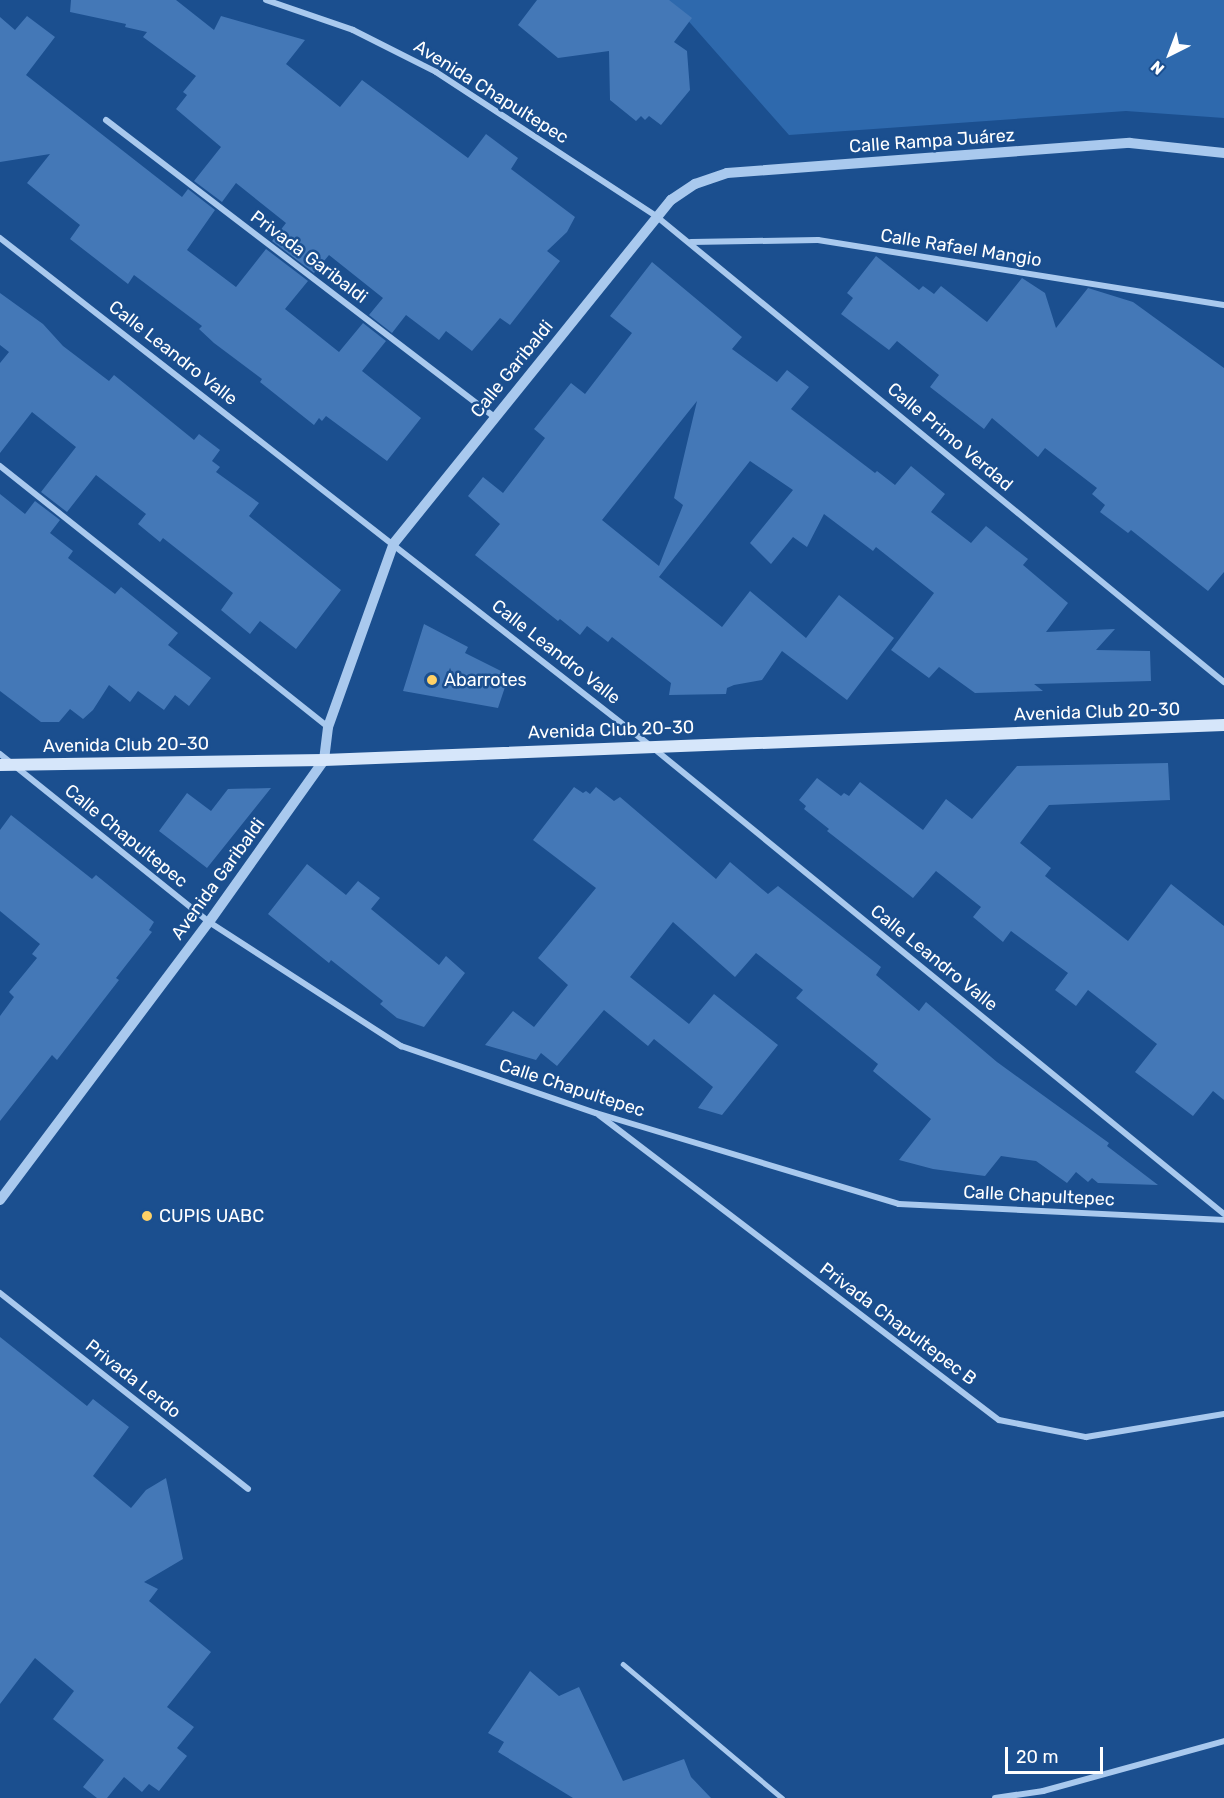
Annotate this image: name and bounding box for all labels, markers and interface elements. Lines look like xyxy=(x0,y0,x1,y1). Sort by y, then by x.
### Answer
north arrow xyxy=(1140,24,1200,84)
street label: Avenida Chapultepec xyxy=(410,36,572,148)
text: N xyxy=(1147,57,1168,79)
street label: Calle Rampa Juárez xyxy=(848,124,1016,158)
street label: Privada Garibaldi xyxy=(246,206,372,308)
street label: Calle Rafael Mangio xyxy=(879,225,1043,271)
street label: Calle Leandro Valle xyxy=(104,296,242,410)
street label: Calle Garibaldi xyxy=(466,316,558,422)
street label: Calle Primo Verdad xyxy=(883,378,1017,496)
street label: Calle Leandro Valle xyxy=(487,595,625,709)
place label: Abarrotes xyxy=(444,669,527,691)
marker: Abarrotes xyxy=(425,673,439,687)
street label: Avenida Club 20-30 xyxy=(1013,698,1181,726)
street label: Avenida Club 20-30 xyxy=(527,716,695,744)
street label: Avenida Club 20-30 xyxy=(43,733,209,757)
street label: Calle Chapultepec xyxy=(60,780,192,892)
street label: Avenida Garibaldi xyxy=(167,814,269,944)
street label: Calle Leandro Valle xyxy=(866,900,1002,1016)
street label: Calle Chapultepec xyxy=(496,1054,648,1122)
street label: Calle Chapultepec xyxy=(963,1181,1115,1211)
place label: CUPIS UABC xyxy=(159,1205,264,1227)
marker: CUPIS UABC xyxy=(140,1209,154,1223)
street label: Privada Chapultepec B xyxy=(815,1258,981,1390)
street label: Privada Lerdo xyxy=(81,1335,185,1423)
scale bar xyxy=(1008,1735,1106,1773)
text: 20 m xyxy=(1016,1746,1058,1768)

